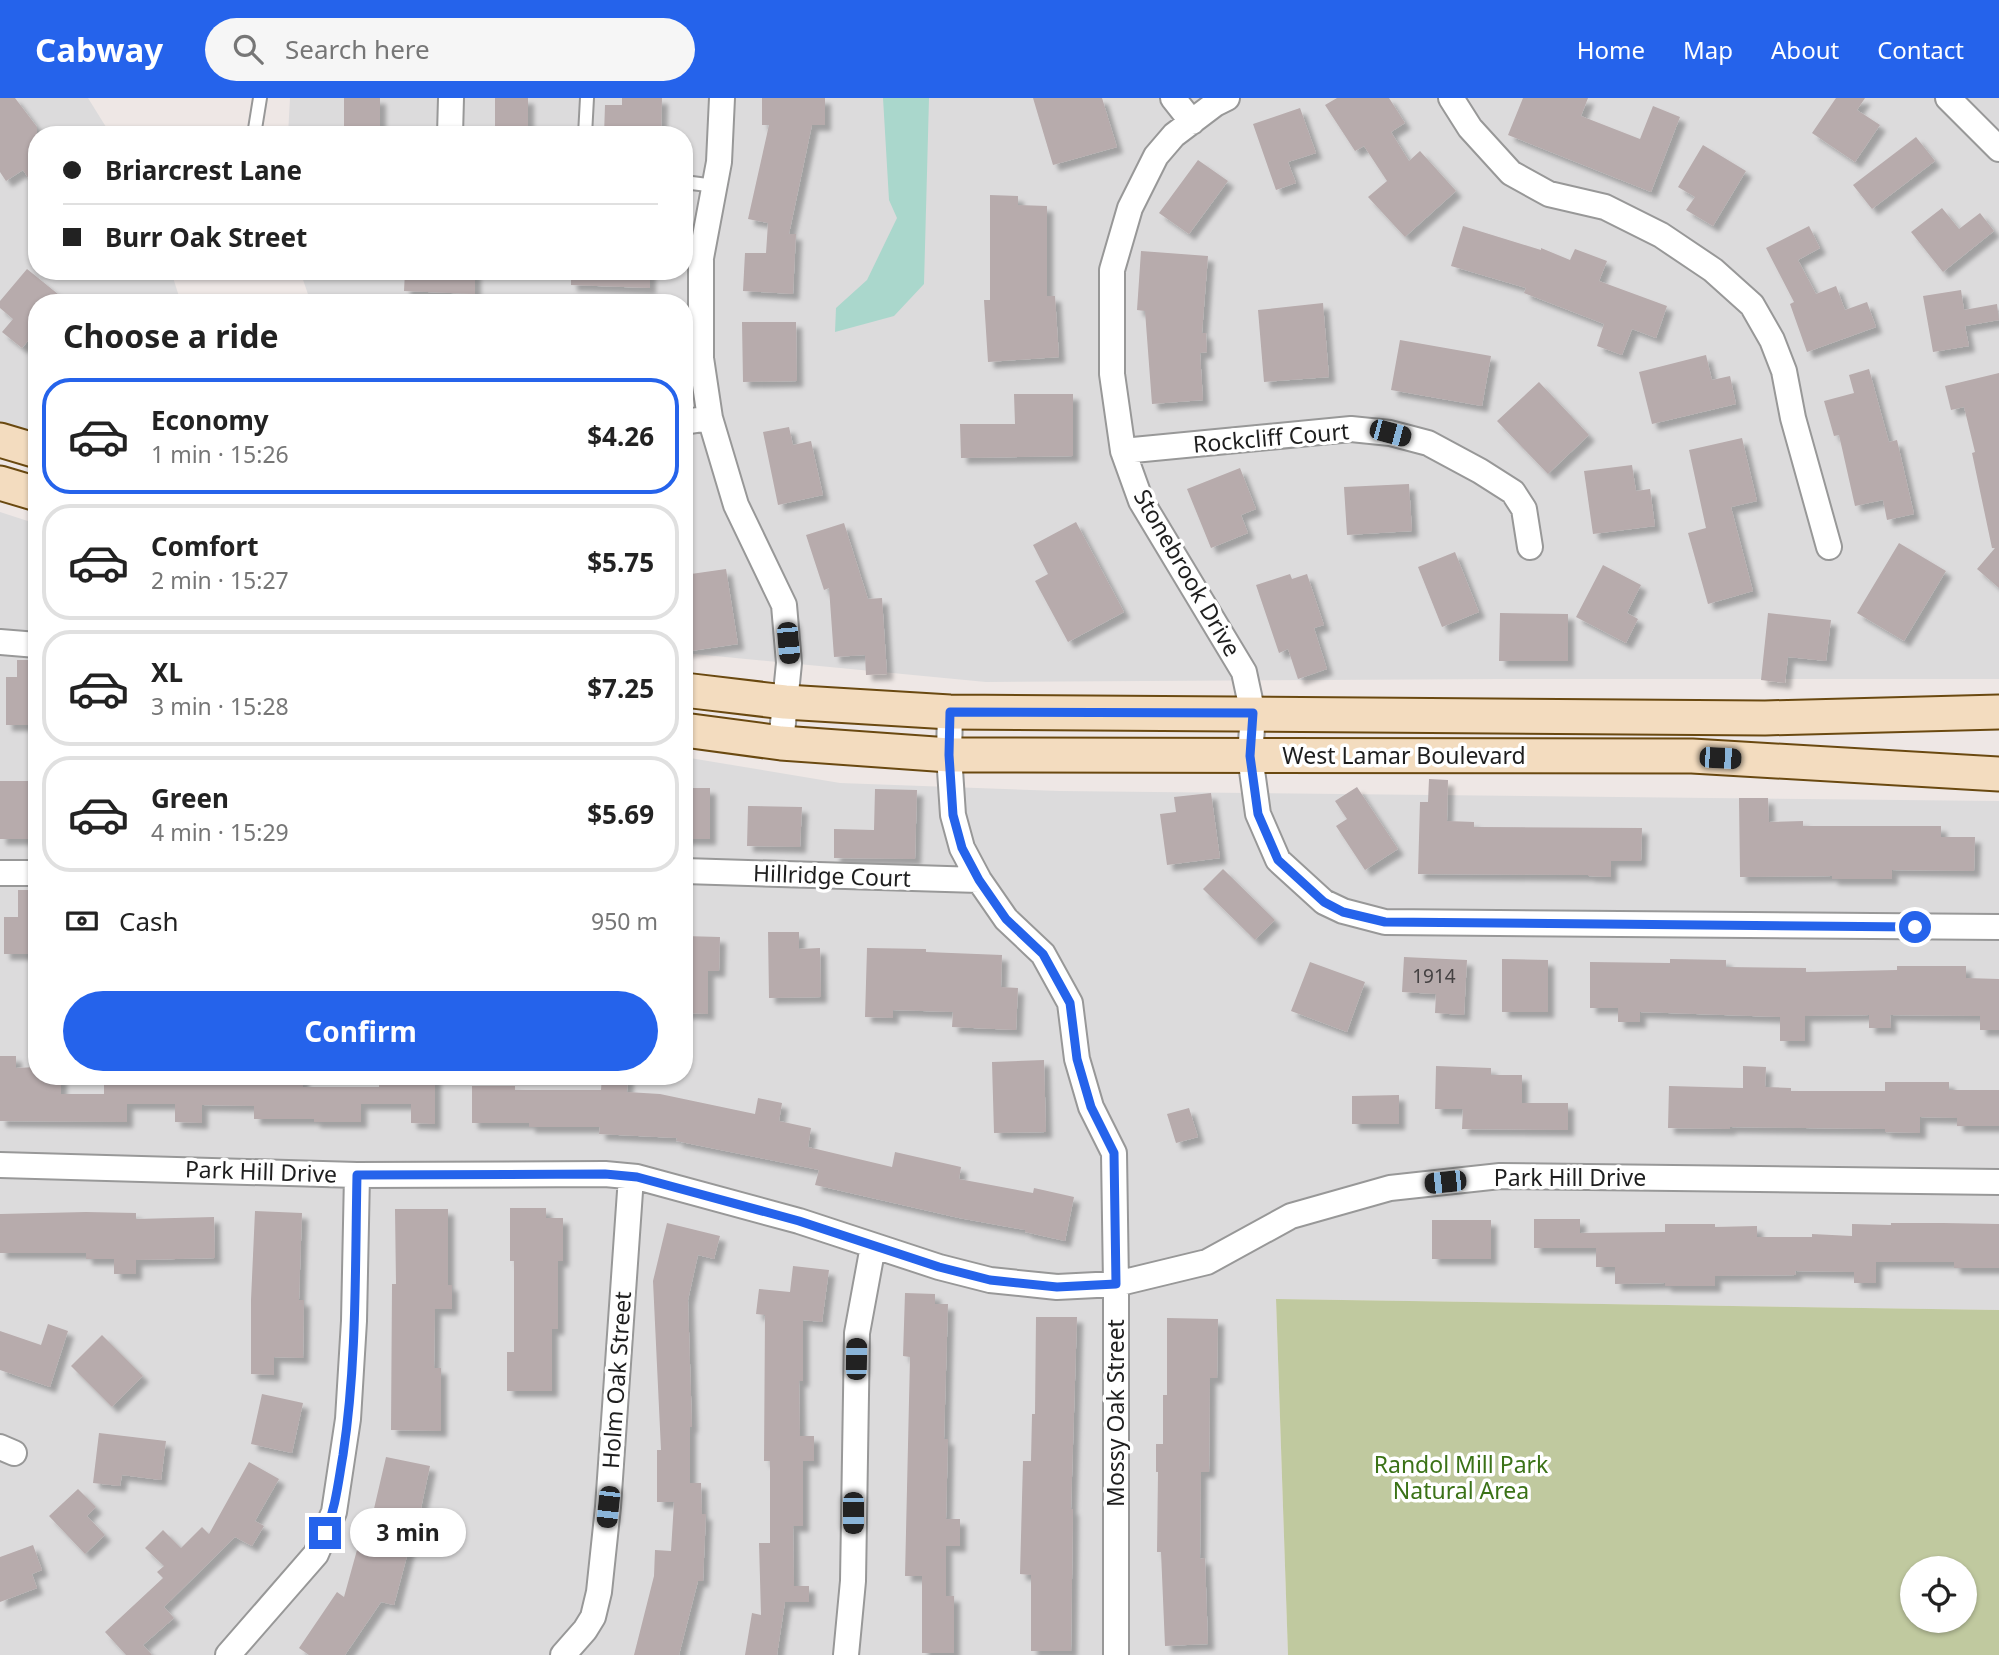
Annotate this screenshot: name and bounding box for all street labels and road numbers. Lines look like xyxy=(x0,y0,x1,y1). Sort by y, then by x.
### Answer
street label: Rockcliff Court xyxy=(1191,414,1350,460)
street label: Stonebrook Drive xyxy=(1127,483,1249,662)
street label: West Lamar Boulevard xyxy=(1282,739,1526,771)
street label: Hillridge Court xyxy=(753,856,912,894)
street label: Park Hill Drive xyxy=(184,1152,338,1190)
street label: Park Hill Drive xyxy=(1494,1161,1646,1193)
street label: Holm Oak Street xyxy=(594,1290,638,1470)
street label: Mossy Oak Street xyxy=(1099,1319,1131,1507)

